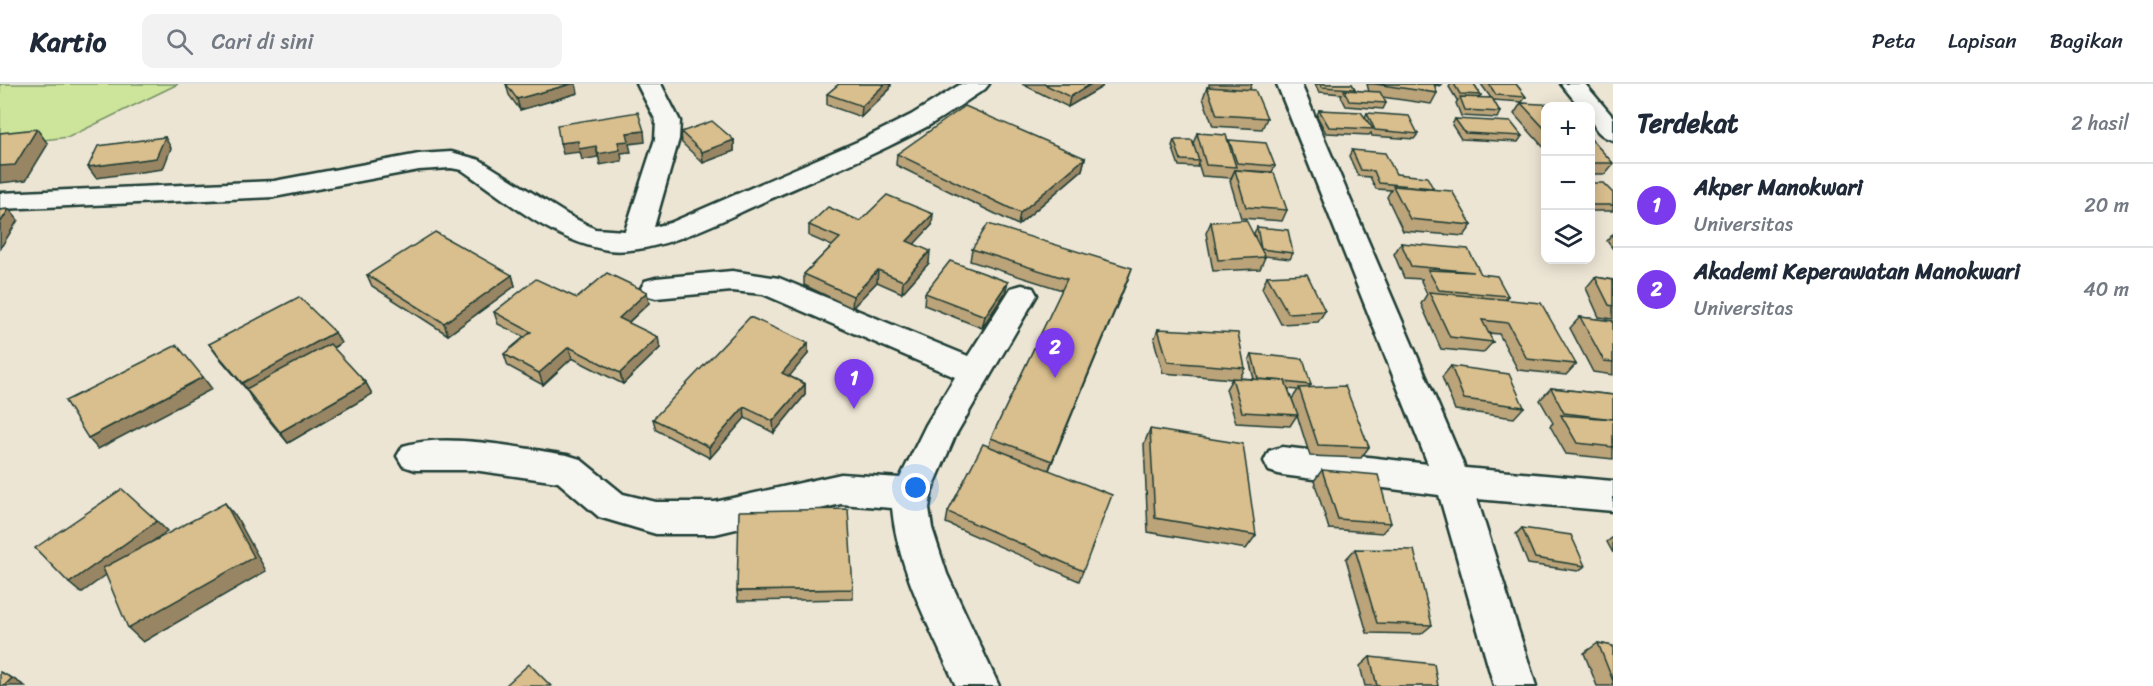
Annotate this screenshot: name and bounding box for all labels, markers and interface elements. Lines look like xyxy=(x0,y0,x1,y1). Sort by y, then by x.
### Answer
search box xyxy=(142,14,562,68)
text: Kartio xyxy=(30,17,106,66)
text: Cari di sini xyxy=(211,22,313,61)
text: Peta xyxy=(1872,22,1915,60)
text: Lapisan xyxy=(1948,22,2017,60)
text: Bagikan xyxy=(2050,22,2123,60)
icon: search xyxy=(163,25,196,58)
text: Terdekat xyxy=(1637,100,1738,146)
map controls xyxy=(1541,102,1595,264)
button: + xyxy=(1541,102,1595,156)
text: 2 hasil xyxy=(2071,106,2129,141)
button: − xyxy=(1541,156,1595,210)
text: Akper Manokwari xyxy=(1694,168,1863,207)
text: 1 xyxy=(1652,188,1661,223)
text: 20 m xyxy=(2084,188,2129,223)
text: Universitas xyxy=(1694,207,1793,242)
button: layers xyxy=(1541,210,1595,264)
text: Akademi Keperawatan Manokwari xyxy=(1694,252,2020,291)
text: 2 xyxy=(1651,272,1662,307)
text: 40 m xyxy=(2083,272,2129,307)
text: Universitas xyxy=(1694,291,1793,326)
pin: 2 xyxy=(1036,328,1074,378)
pin: 1 xyxy=(834,360,874,409)
your location xyxy=(901,473,930,502)

